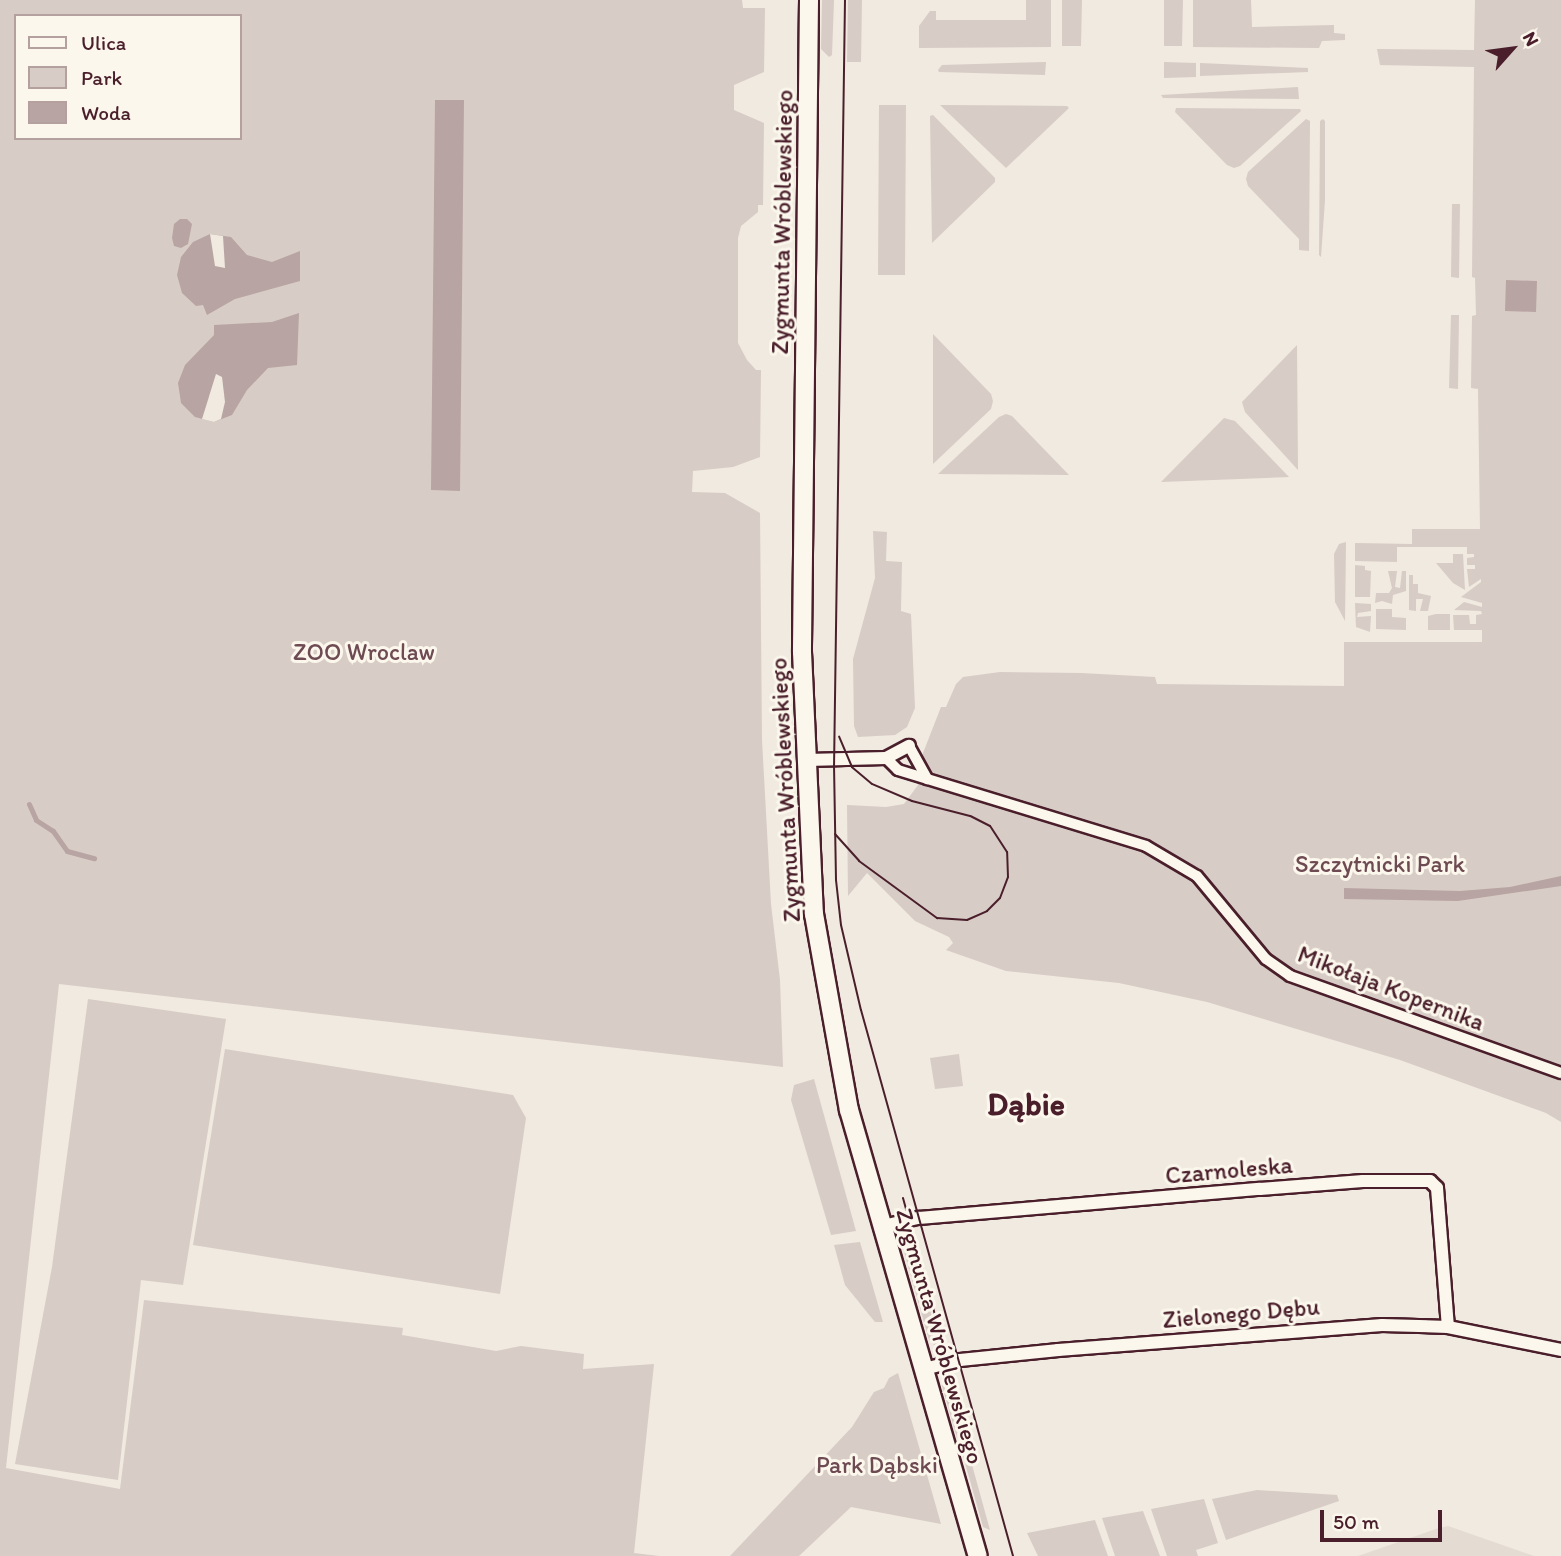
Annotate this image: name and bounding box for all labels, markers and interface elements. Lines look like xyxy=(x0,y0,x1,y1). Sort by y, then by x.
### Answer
legend xyxy=(14,14,242,140)
north arrow xyxy=(1477,14,1547,84)
text: N xyxy=(1518,28,1544,50)
text: Ulica xyxy=(81,30,126,55)
text: Park xyxy=(81,65,122,90)
street label: Zygmunta Wróblewskiego xyxy=(765,89,799,355)
text: Woda xyxy=(81,100,131,125)
park label: ZOO Wroclaw xyxy=(293,638,435,666)
street label: Zygmunta Wróblewskiego xyxy=(764,657,806,923)
park label: Szczytnicki Park xyxy=(1296,850,1464,878)
street label: Mikołaja Kopernika xyxy=(1293,939,1489,1037)
district label: Dąbie xyxy=(987,1085,1065,1123)
street label: Czarnoleska xyxy=(1164,1150,1294,1190)
street label: Zygmunta Wróblewskiego xyxy=(890,1205,990,1467)
street label: Zielonego Dębu xyxy=(1161,1292,1321,1334)
park label: Park Dąbski xyxy=(816,1451,938,1479)
scale bar xyxy=(1323,1496,1446,1540)
text: 50 m xyxy=(1333,1509,1379,1534)

